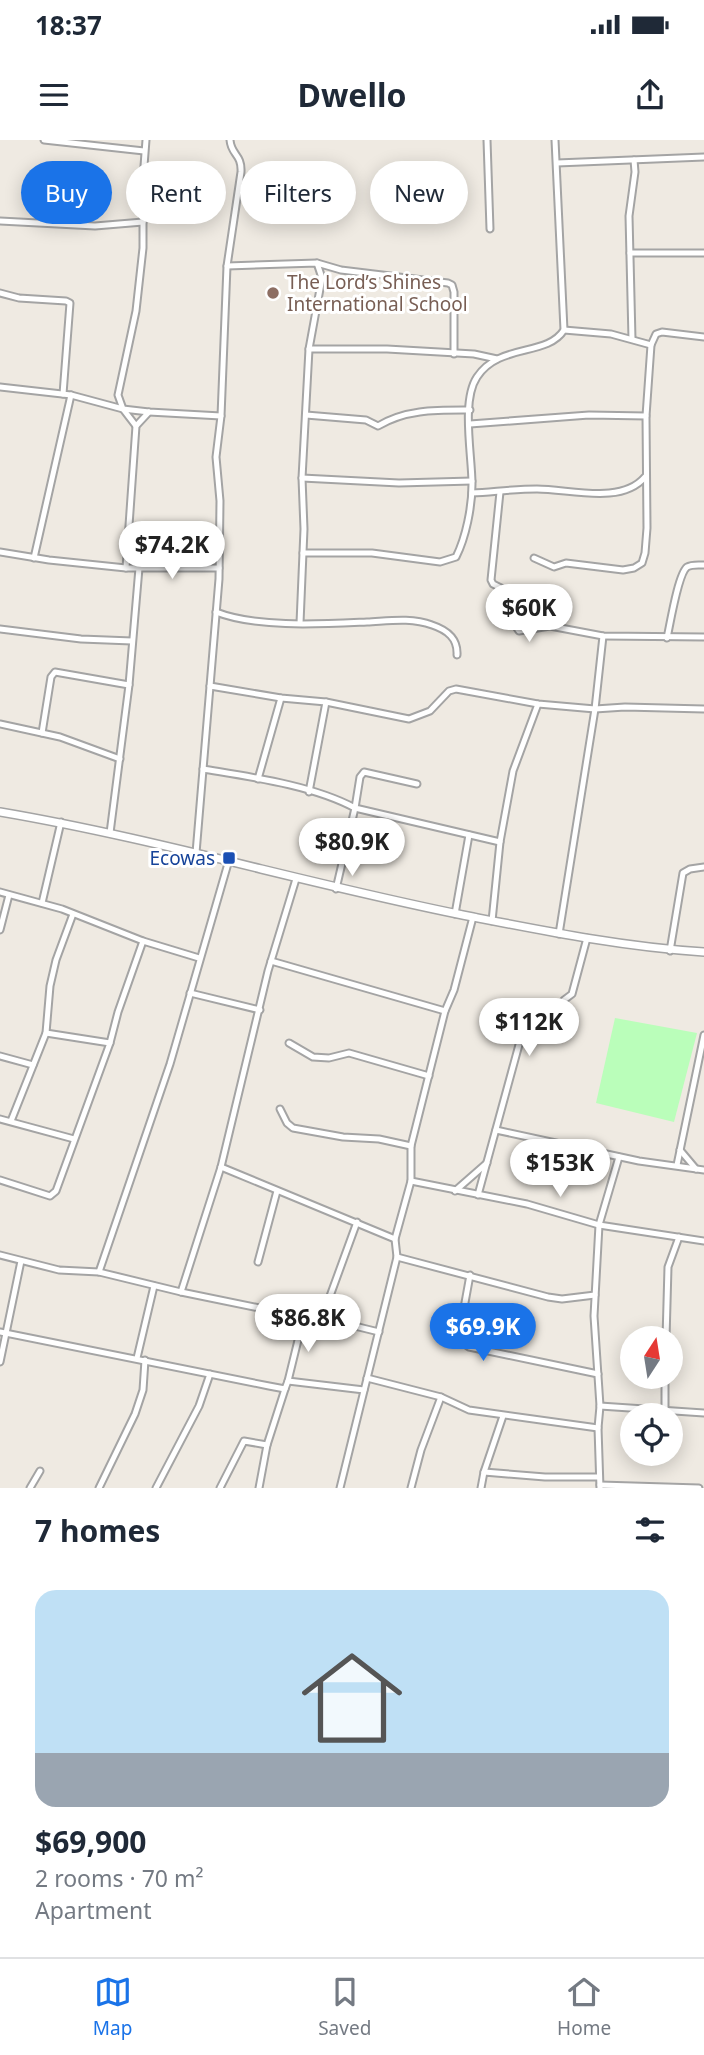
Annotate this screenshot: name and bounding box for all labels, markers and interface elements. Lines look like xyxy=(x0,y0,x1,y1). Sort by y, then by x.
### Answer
text: 18:37 xyxy=(35,7,102,43)
text: Dwello xyxy=(298,73,407,116)
icon: menu xyxy=(35,76,73,114)
icon: share xyxy=(631,76,669,114)
chip: Buy xyxy=(21,161,112,224)
chip: Rent xyxy=(126,161,226,224)
chip: Filters xyxy=(240,161,356,224)
chip: New xyxy=(370,161,468,224)
place label: The Lord’s Shines International School xyxy=(287,269,468,317)
marker: The Lord’s Shines International School xyxy=(265,285,281,301)
pin: $74.2K xyxy=(115,522,229,581)
text: $74.2K xyxy=(135,528,209,560)
pin: $60K xyxy=(488,584,570,644)
text: $60K xyxy=(502,591,556,623)
pin: $80.9K xyxy=(295,818,409,878)
text: $80.9K xyxy=(315,825,389,857)
place label: Ecowas xyxy=(150,845,215,871)
marker: Ecowas xyxy=(221,850,237,866)
pin: $112K xyxy=(480,998,578,1058)
text: $112K xyxy=(495,1005,563,1037)
pin: $153K xyxy=(511,1140,609,1199)
text: $153K xyxy=(526,1146,594,1178)
pin: $86.8K xyxy=(251,1294,365,1354)
text: $86.8K xyxy=(271,1301,345,1333)
pin: $69.9K xyxy=(426,1304,540,1363)
text: $69.9K xyxy=(446,1310,520,1342)
north arrow xyxy=(620,1326,682,1390)
map controls xyxy=(620,1326,683,1466)
button: locate xyxy=(620,1403,683,1466)
text: 7 homes xyxy=(35,1510,160,1551)
icon: filters xyxy=(631,1511,669,1549)
icon: home xyxy=(289,1635,415,1761)
text: $69,900 xyxy=(35,1821,147,1862)
text: 2 rooms · 70 m² xyxy=(35,1862,204,1894)
text: Apartment xyxy=(35,1894,152,1926)
tab: Map xyxy=(93,1973,132,2041)
tab: Saved xyxy=(318,1973,371,2041)
tab: Home xyxy=(557,1973,611,2041)

